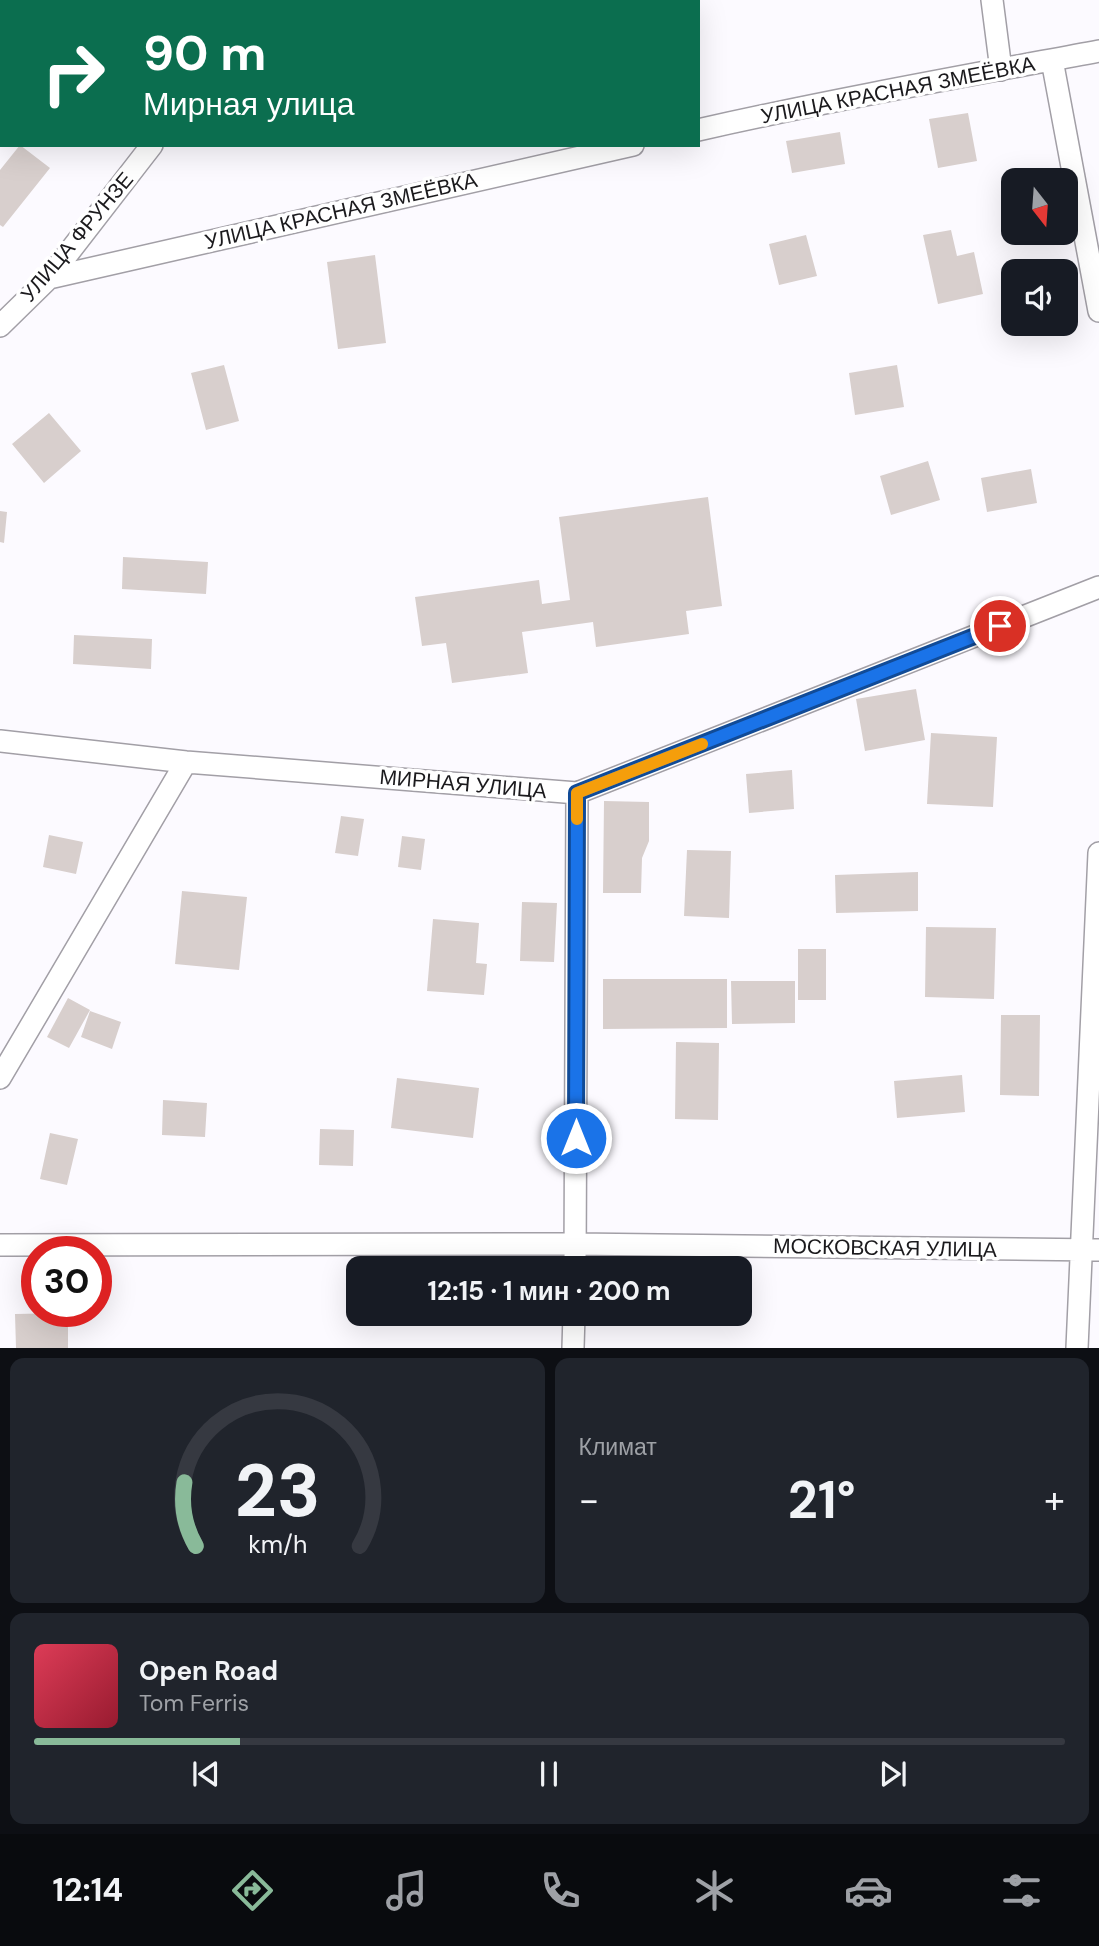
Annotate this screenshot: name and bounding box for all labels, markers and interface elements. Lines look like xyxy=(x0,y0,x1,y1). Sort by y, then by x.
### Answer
text: 90 m xyxy=(143,21,266,85)
icon: right xyxy=(28,28,119,119)
street label: УЛИЦА КРАСНАЯ ЗМЕЁВКА xyxy=(759,50,1037,130)
text: Мирная улица xyxy=(143,83,355,125)
street label: УЛИЦА ФРУНЗЕ xyxy=(14,166,140,308)
street label: УЛИЦА КРАСНАЯ ЗМЕЁВКА xyxy=(202,166,480,256)
north arrow xyxy=(1001,168,1078,245)
map controls xyxy=(1001,168,1078,336)
button: sound xyxy=(1001,259,1078,336)
pin xyxy=(970,596,1030,656)
icon: arrive xyxy=(981,607,1019,645)
street label: МИРНАЯ УЛИЦА xyxy=(378,763,548,805)
position arrow xyxy=(539,1101,613,1175)
street label: МОСКОВСКАЯ УЛИЦА xyxy=(773,1232,997,1264)
speed limit sign: 30 xyxy=(21,1236,112,1327)
text: 12:15 · 1 мин · 200 m xyxy=(428,1274,670,1308)
text: Климат xyxy=(579,1432,657,1462)
text: 23 xyxy=(234,1445,320,1540)
text: 21° xyxy=(788,1466,856,1534)
text: − xyxy=(579,1475,599,1525)
text: + xyxy=(1044,1475,1065,1525)
text: km/h xyxy=(248,1528,307,1561)
text: Open Road xyxy=(139,1654,278,1688)
text: Tom Ferris xyxy=(139,1688,249,1718)
icon: previous xyxy=(187,1755,225,1793)
icon: pause xyxy=(530,1755,568,1793)
icon: next xyxy=(874,1755,912,1793)
icon: directions xyxy=(228,1866,277,1915)
icon: music xyxy=(382,1866,431,1915)
icon: phone xyxy=(536,1866,585,1915)
icon: climate xyxy=(690,1866,739,1915)
icon: car xyxy=(844,1866,893,1915)
icon: filters xyxy=(997,1866,1046,1915)
text: 12:14 xyxy=(52,1869,123,1911)

